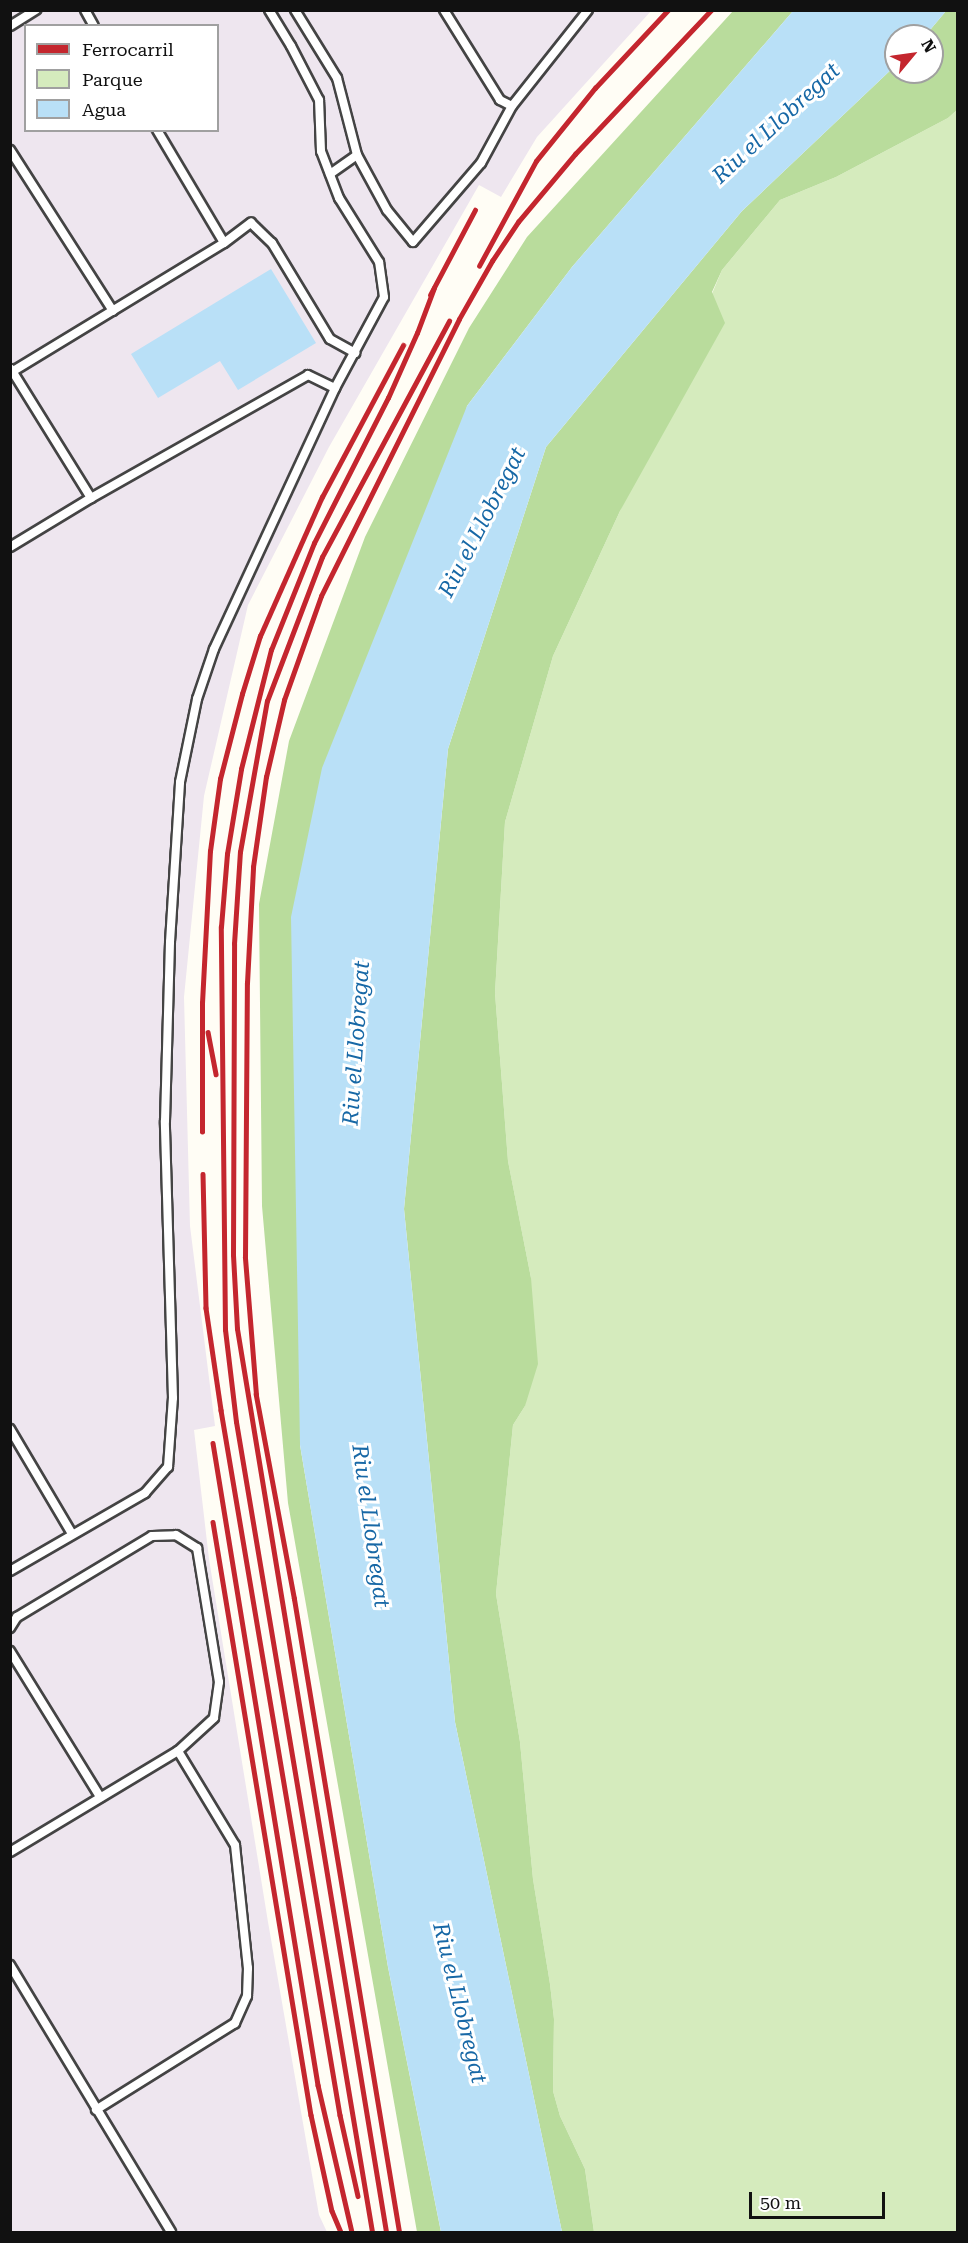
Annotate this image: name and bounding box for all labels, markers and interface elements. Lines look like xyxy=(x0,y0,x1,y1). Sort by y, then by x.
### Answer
legend xyxy=(24,24,219,132)
north arrow xyxy=(884,24,944,84)
text: N xyxy=(917,36,940,56)
text: Ferrocarril xyxy=(82,39,173,60)
water label: Riu el Llobregat xyxy=(707,57,845,189)
text: Parque xyxy=(82,69,143,90)
text: Agua xyxy=(82,99,126,120)
water label: Riu el Llobregat xyxy=(433,443,531,601)
water label: Riu el Llobregat xyxy=(337,960,375,1126)
water label: Riu el Llobregat xyxy=(346,1443,396,1609)
water label: Riu el Llobregat xyxy=(427,1920,493,2086)
scale bar xyxy=(752,2180,888,2218)
text: 50 m xyxy=(760,2192,801,2213)

